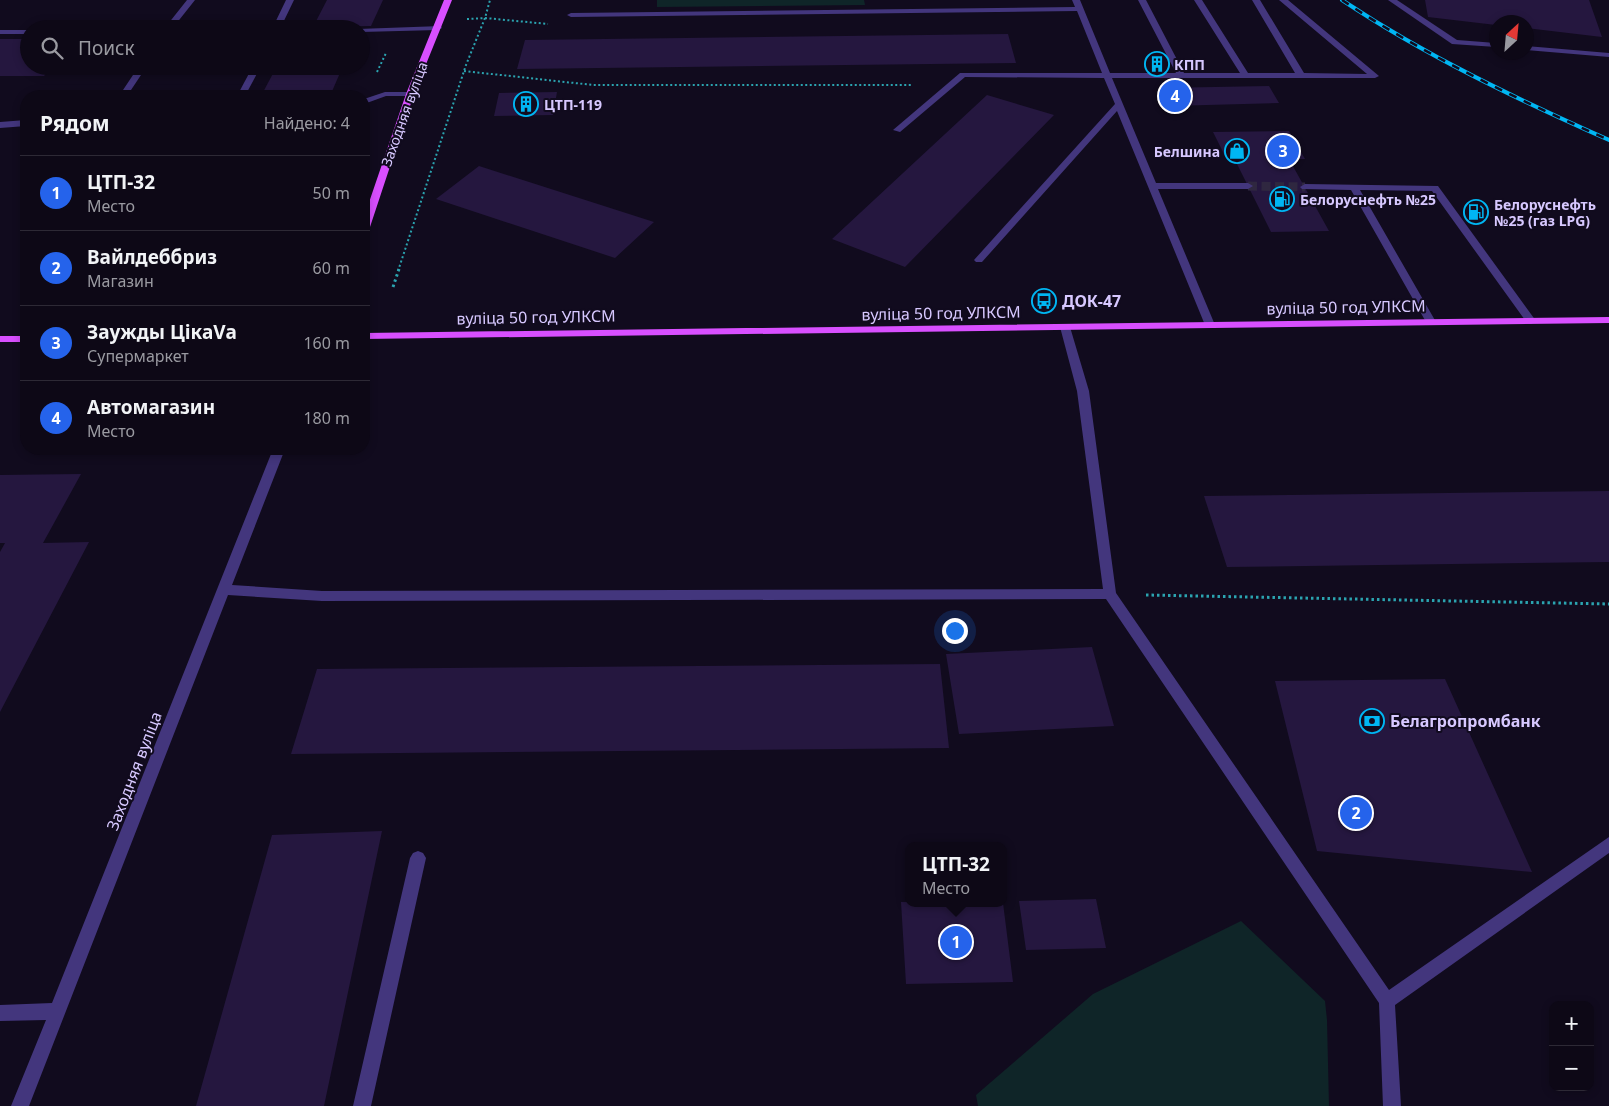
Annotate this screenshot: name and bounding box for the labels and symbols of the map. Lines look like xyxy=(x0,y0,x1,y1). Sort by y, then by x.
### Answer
north arrow xyxy=(1489,15,1534,60)
building icon: КПП xyxy=(1144,51,1170,77)
place label: КПП xyxy=(1174,55,1205,74)
street label: Заходняя вуліца xyxy=(376,59,432,169)
pin: 4 xyxy=(1159,77,1191,115)
building icon: ЦТП-119 xyxy=(513,91,539,117)
place label: ЦТП-119 xyxy=(544,95,602,114)
pin: 3 xyxy=(1267,132,1299,170)
shop icon: Белшина xyxy=(1224,138,1250,164)
place label: Белшина xyxy=(1154,142,1220,161)
fuel station icon: Белоруснефть №25 xyxy=(1269,186,1295,212)
place label: Белоруснефть №25 xyxy=(1300,190,1436,209)
place label: Белоруснефть №25 (газ LPG) xyxy=(1494,195,1596,230)
fuel station icon: Белоруснефть №25 (газ LPG) xyxy=(1463,199,1489,225)
bus stop icon: ДОК-47 xyxy=(1031,288,1057,314)
place label: ДОК-47 xyxy=(1062,290,1121,312)
street label: вуліца 50 год УЛКСМ xyxy=(1266,295,1426,319)
street label: вуліца 50 год УЛКСМ xyxy=(861,301,1021,325)
street label: вуліца 50 год УЛКСМ xyxy=(456,305,616,329)
your location xyxy=(942,618,968,644)
street label: Заходняя вуліца xyxy=(101,708,167,834)
bank icon: Белагропромбанк xyxy=(1359,708,1385,734)
place label: Белагропромбанк xyxy=(1390,710,1541,732)
pin: 2 xyxy=(1340,794,1372,832)
pin: 1 xyxy=(940,923,972,961)

